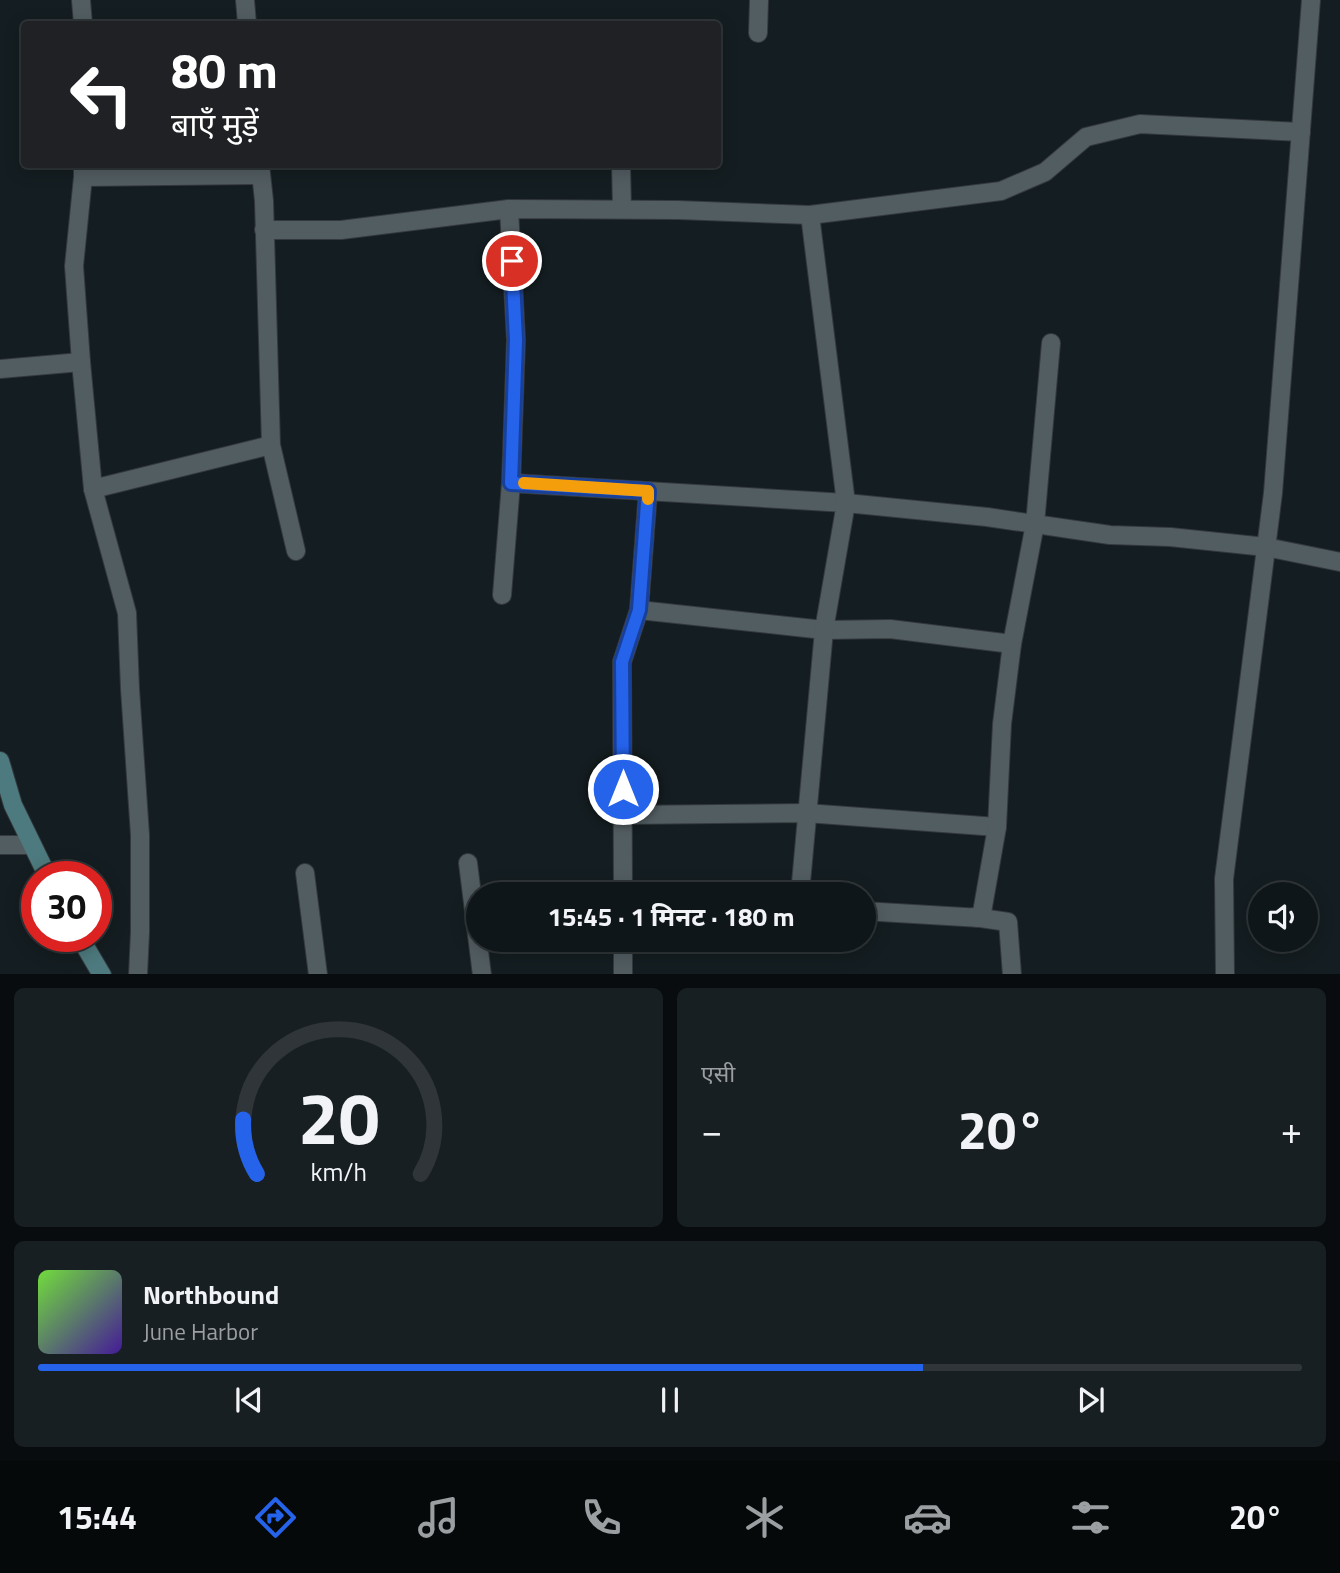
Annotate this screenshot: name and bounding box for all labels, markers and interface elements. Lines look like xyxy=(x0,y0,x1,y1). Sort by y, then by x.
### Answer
text: 80 m xyxy=(171,32,278,107)
icon: left xyxy=(56,49,147,140)
text: बाएँ मुड़ें xyxy=(171,100,259,148)
pin xyxy=(482,231,542,291)
icon: arrive xyxy=(493,242,531,280)
position arrow xyxy=(586,752,660,826)
speed limit sign: 30 xyxy=(21,861,112,952)
map controls xyxy=(1248,882,1318,952)
button: sound xyxy=(1248,882,1318,952)
text: 15:45 · 1 मिनट · 180 m xyxy=(547,897,795,936)
text: एसी xyxy=(701,1056,735,1091)
text: 20 xyxy=(298,1062,379,1172)
text: 20° xyxy=(958,1090,1045,1169)
text: − xyxy=(701,1101,722,1159)
text: + xyxy=(1281,1101,1302,1159)
text: km/h xyxy=(310,1152,367,1190)
text: Northbound xyxy=(143,1275,279,1314)
text: June Harbor xyxy=(143,1314,258,1349)
icon: previous xyxy=(230,1381,268,1419)
icon: pause xyxy=(651,1381,689,1419)
icon: next xyxy=(1072,1381,1110,1419)
text: 15:44 xyxy=(57,1493,137,1541)
icon: directions xyxy=(251,1493,300,1542)
icon: music xyxy=(414,1493,463,1542)
icon: phone xyxy=(577,1493,626,1542)
icon: climate xyxy=(740,1493,789,1542)
icon: car xyxy=(903,1493,952,1542)
icon: filters xyxy=(1066,1493,1115,1542)
text: 20° xyxy=(1229,1493,1283,1541)

